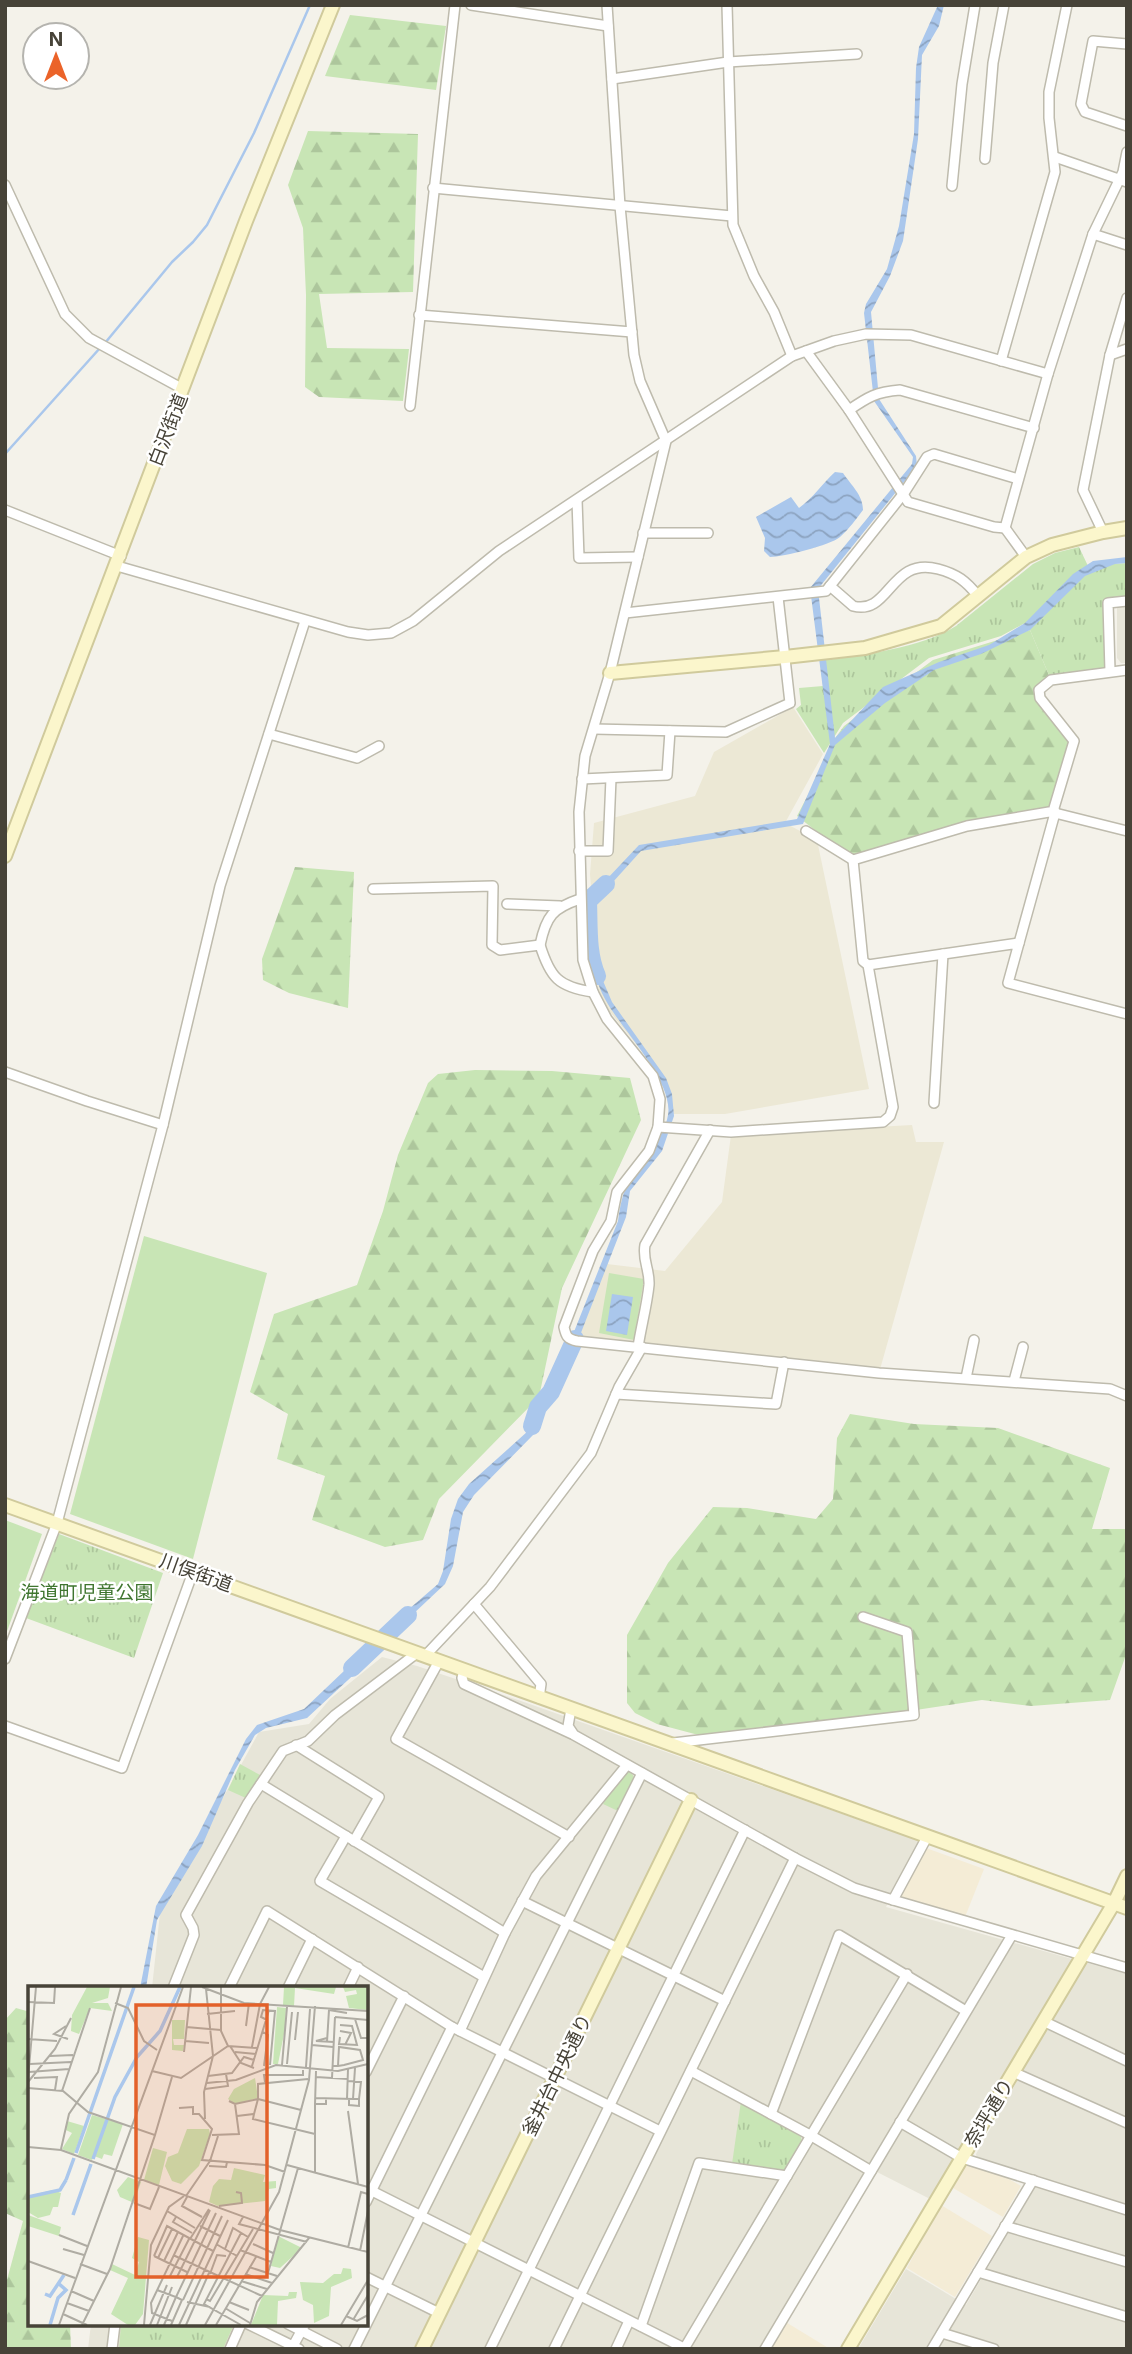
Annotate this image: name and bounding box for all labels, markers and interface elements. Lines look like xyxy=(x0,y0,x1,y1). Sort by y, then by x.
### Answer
north arrow xyxy=(21,21,91,91)
text: N xyxy=(49,28,63,51)
street label: 白沢街道 xyxy=(144,390,192,470)
street label: 川俣街道 xyxy=(156,1549,236,1597)
park label: 海道町児童公園 xyxy=(20,1581,154,1604)
inset map xyxy=(28,1986,368,2326)
street label: 釜井台中央通り xyxy=(518,2010,596,2140)
street label: 奈坪通り xyxy=(960,2074,1018,2152)

